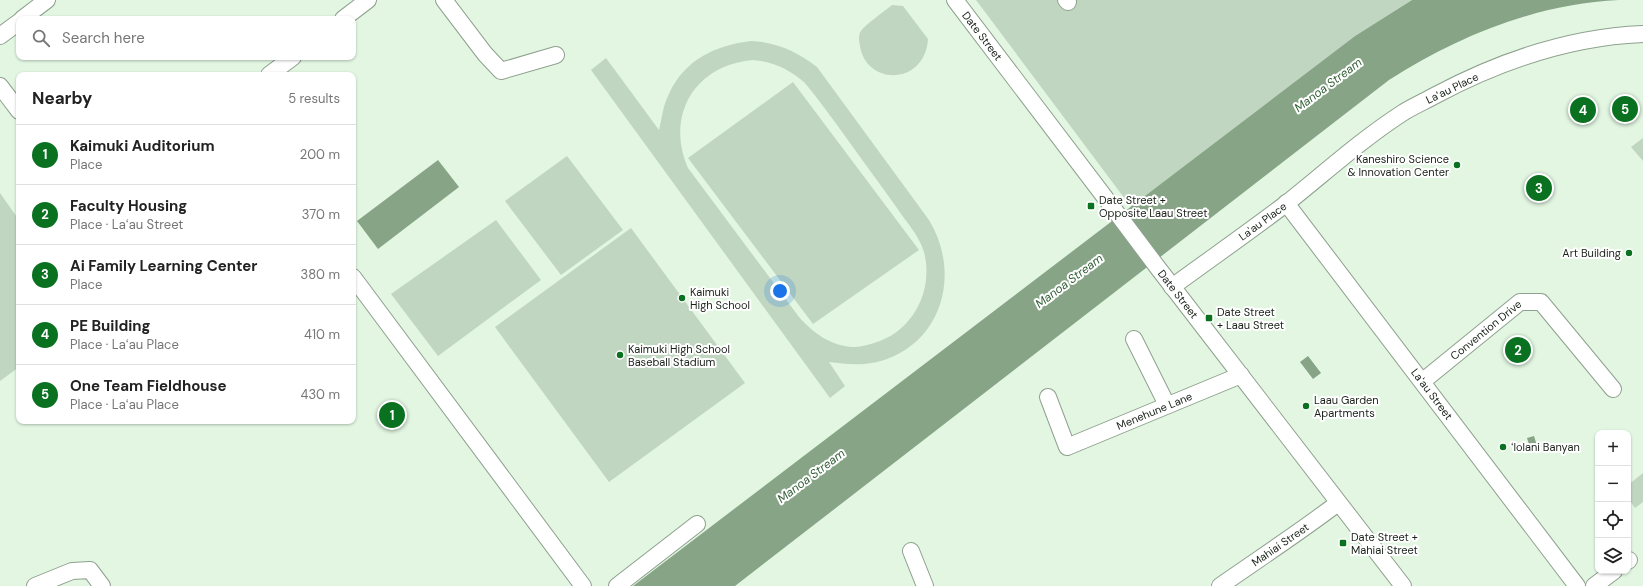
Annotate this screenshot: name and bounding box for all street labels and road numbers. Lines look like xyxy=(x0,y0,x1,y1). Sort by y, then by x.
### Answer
street label: Date Street xyxy=(959,9,1005,63)
street label: Laʻau Place xyxy=(1423,69,1481,107)
street label: La'au Place xyxy=(1236,199,1289,243)
street label: Date Street xyxy=(1155,267,1201,321)
street label: Convention Drive xyxy=(1447,297,1524,363)
street label: Laʻau Street xyxy=(1408,366,1456,422)
street label: Menehune Lane xyxy=(1114,389,1194,433)
street label: Mahiai Street xyxy=(1249,520,1312,569)

